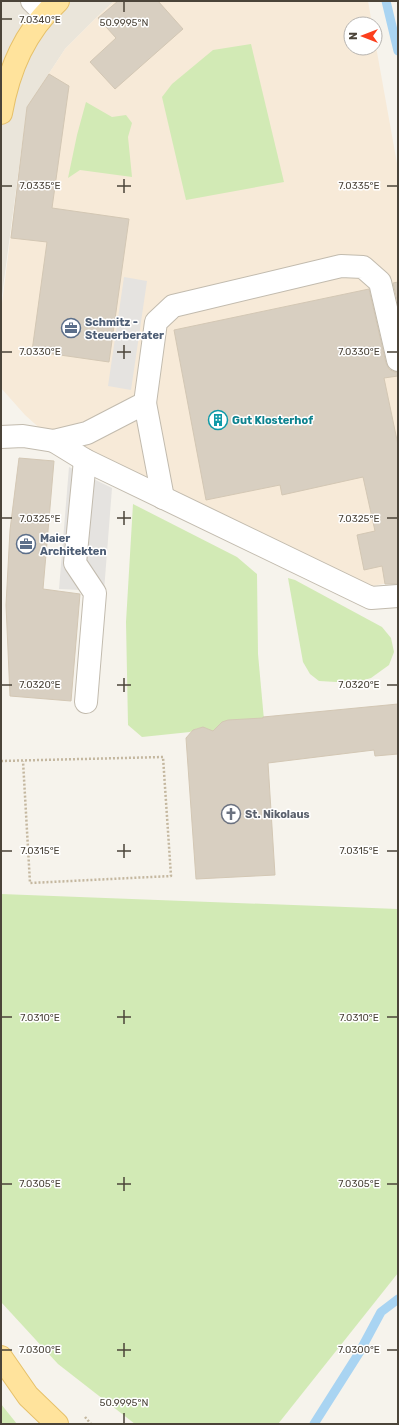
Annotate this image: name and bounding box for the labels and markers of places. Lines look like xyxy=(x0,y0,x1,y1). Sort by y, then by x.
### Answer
place label: Schmitz - Steuerberater xyxy=(85,316,164,342)
office icon: Schmitz - Steuerberater xyxy=(60,317,82,339)
building icon: Gut Klosterhof xyxy=(207,409,229,431)
place label: Gut Klosterhof xyxy=(232,414,313,427)
place label: Maier Architekten xyxy=(40,532,106,558)
office icon: Maier Architekten xyxy=(15,533,37,555)
church icon: St. Nikolaus xyxy=(220,803,242,825)
place label: St. Nikolaus xyxy=(245,808,310,821)

